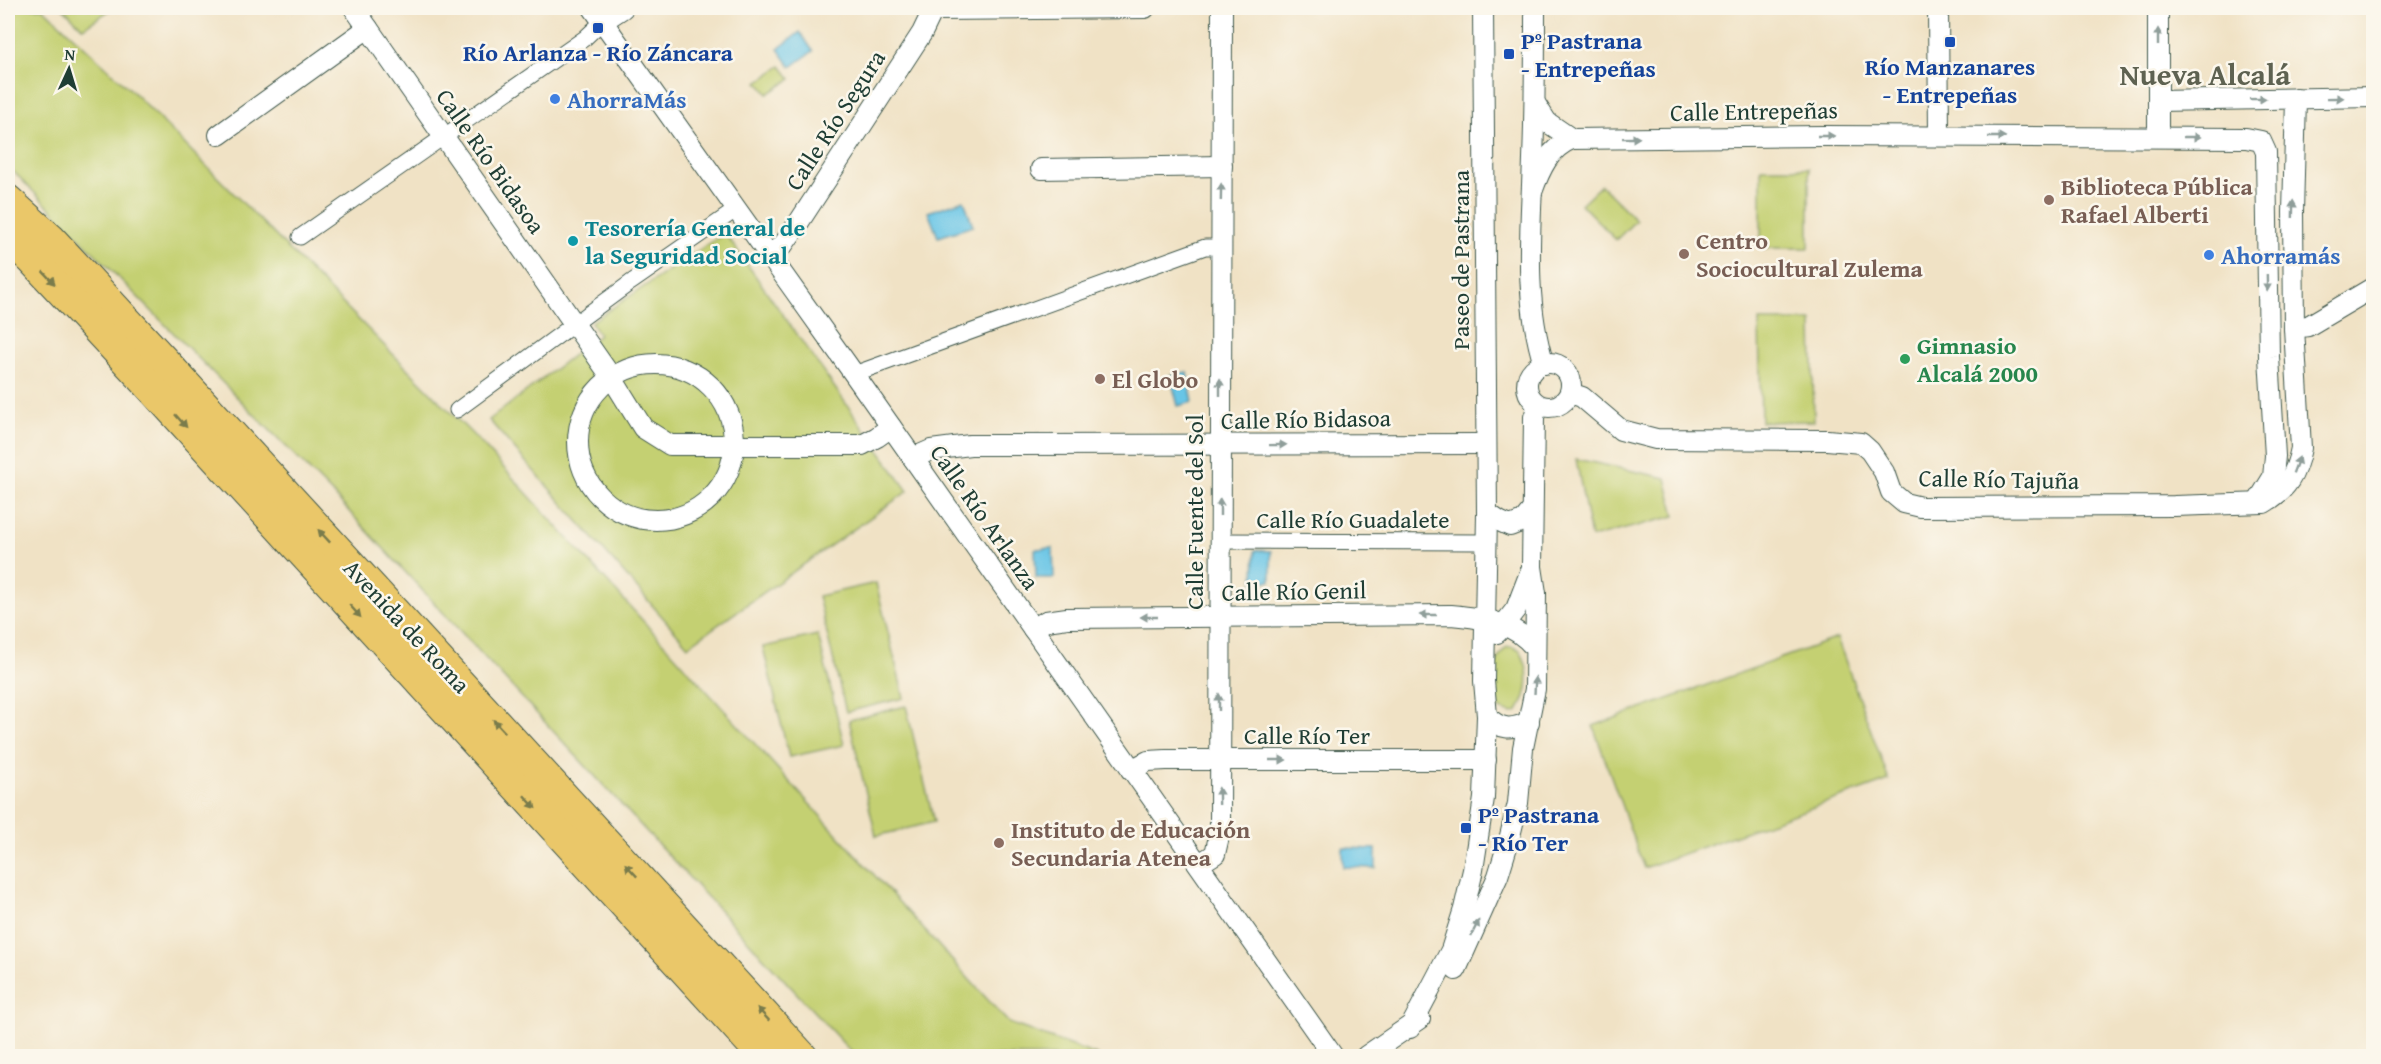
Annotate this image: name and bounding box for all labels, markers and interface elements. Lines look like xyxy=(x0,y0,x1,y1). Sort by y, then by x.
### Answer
marker: Río Arlanza - Río Záncara xyxy=(591,21,605,35)
place label: Pº Pastrana - Entrepeñas xyxy=(1521,23,1656,86)
one-way arrow xyxy=(2153,27,2163,46)
place label: Río Arlanza - Río Záncara xyxy=(463,35,734,70)
marker: Río Manzanares - Entrepeñas xyxy=(1943,35,1957,49)
north arrow xyxy=(39,39,99,99)
text: N xyxy=(64,42,77,66)
street label: Calle Río Segura xyxy=(776,42,894,197)
marker: Pº Pastrana - Entrepeñas xyxy=(1502,47,1516,61)
place label: Río Manzanares - Entrepeñas xyxy=(1865,49,2035,112)
district label: Nueva Alcalá xyxy=(2119,52,2291,96)
street label: Calle Río Bidasoa xyxy=(428,81,554,241)
place label: AhorraMás xyxy=(567,82,687,117)
marker: AhorraMás xyxy=(548,92,562,106)
street label: Calle Entrepeñas xyxy=(1670,92,1838,130)
one-way arrow xyxy=(2325,93,2344,102)
one-way arrow xyxy=(2249,94,2268,104)
one-way arrow xyxy=(1816,131,1835,141)
one-way arrow xyxy=(1988,132,2007,142)
one-way arrow xyxy=(1621,133,1640,143)
one-way arrow xyxy=(2183,133,2202,142)
street label: Paseo de Pastrana xyxy=(1443,169,1478,350)
place label: Biblioteca Pública Rafael Alberti xyxy=(2061,169,2253,232)
one-way arrow xyxy=(1216,183,1226,202)
marker: Biblioteca Pública Rafael Alberti xyxy=(2042,193,2056,207)
one-way arrow xyxy=(2288,199,2298,218)
place label: Tesorería General de la Seguridad Social xyxy=(585,210,806,273)
place label: Centro Sociocultural Zulema xyxy=(1696,223,1923,286)
marker: Tesorería General de la Seguridad Social xyxy=(566,234,580,248)
place label: Ahorramás xyxy=(2221,238,2341,273)
marker: Centro Sociocultural Zulema xyxy=(1677,247,1691,261)
marker: Ahorramás xyxy=(2202,248,2216,262)
one-way arrow xyxy=(42,270,56,285)
one-way arrow xyxy=(2262,273,2272,292)
place label: Gimnasio Alcalá 2000 xyxy=(1917,328,2038,391)
marker: Gimnasio Alcalá 2000 xyxy=(1898,352,1912,366)
place label: El Globo xyxy=(1112,362,1198,397)
marker: El Globo xyxy=(1093,372,1107,386)
one-way arrow xyxy=(1215,378,1225,397)
street label: Calle Río Bidasoa xyxy=(1221,400,1392,438)
one-way arrow xyxy=(174,413,187,428)
street label: Calle Fuente del Sol xyxy=(1177,414,1212,610)
street label: Calle Río Arlanza xyxy=(922,437,1049,597)
one-way arrow xyxy=(1269,440,1288,450)
one-way arrow xyxy=(2291,456,2301,474)
street label: Calle Río Tajuña xyxy=(1918,460,2080,498)
one-way arrow xyxy=(1215,497,1224,516)
street label: Calle Río Guadalete xyxy=(1257,502,1449,537)
one-way arrow xyxy=(318,529,332,543)
street label: Avenida de Roma xyxy=(336,551,479,701)
street label: Calle Río Genil xyxy=(1221,572,1367,610)
one-way arrow xyxy=(348,604,362,618)
one-way arrow xyxy=(1418,610,1437,620)
one-way arrow xyxy=(1139,612,1158,622)
one-way arrow xyxy=(1530,675,1539,694)
one-way arrow xyxy=(1214,692,1224,711)
street label: Calle Río Ter xyxy=(1244,718,1370,753)
one-way arrow xyxy=(493,719,506,734)
one-way arrow xyxy=(1268,755,1287,765)
one-way arrow xyxy=(1215,786,1224,805)
one-way arrow xyxy=(523,794,537,809)
place label: Pº Pastrana - Río Ter xyxy=(1478,797,1600,860)
place label: Instituto de Educación Secundaria Atenea xyxy=(1011,812,1250,875)
marker: Pº Pastrana - Río Ter xyxy=(1459,821,1473,835)
marker: Instituto de Educación Secundaria Atenea xyxy=(992,836,1006,850)
one-way arrow xyxy=(625,863,638,878)
one-way arrow xyxy=(1470,919,1480,936)
one-way arrow xyxy=(756,1007,770,1021)

